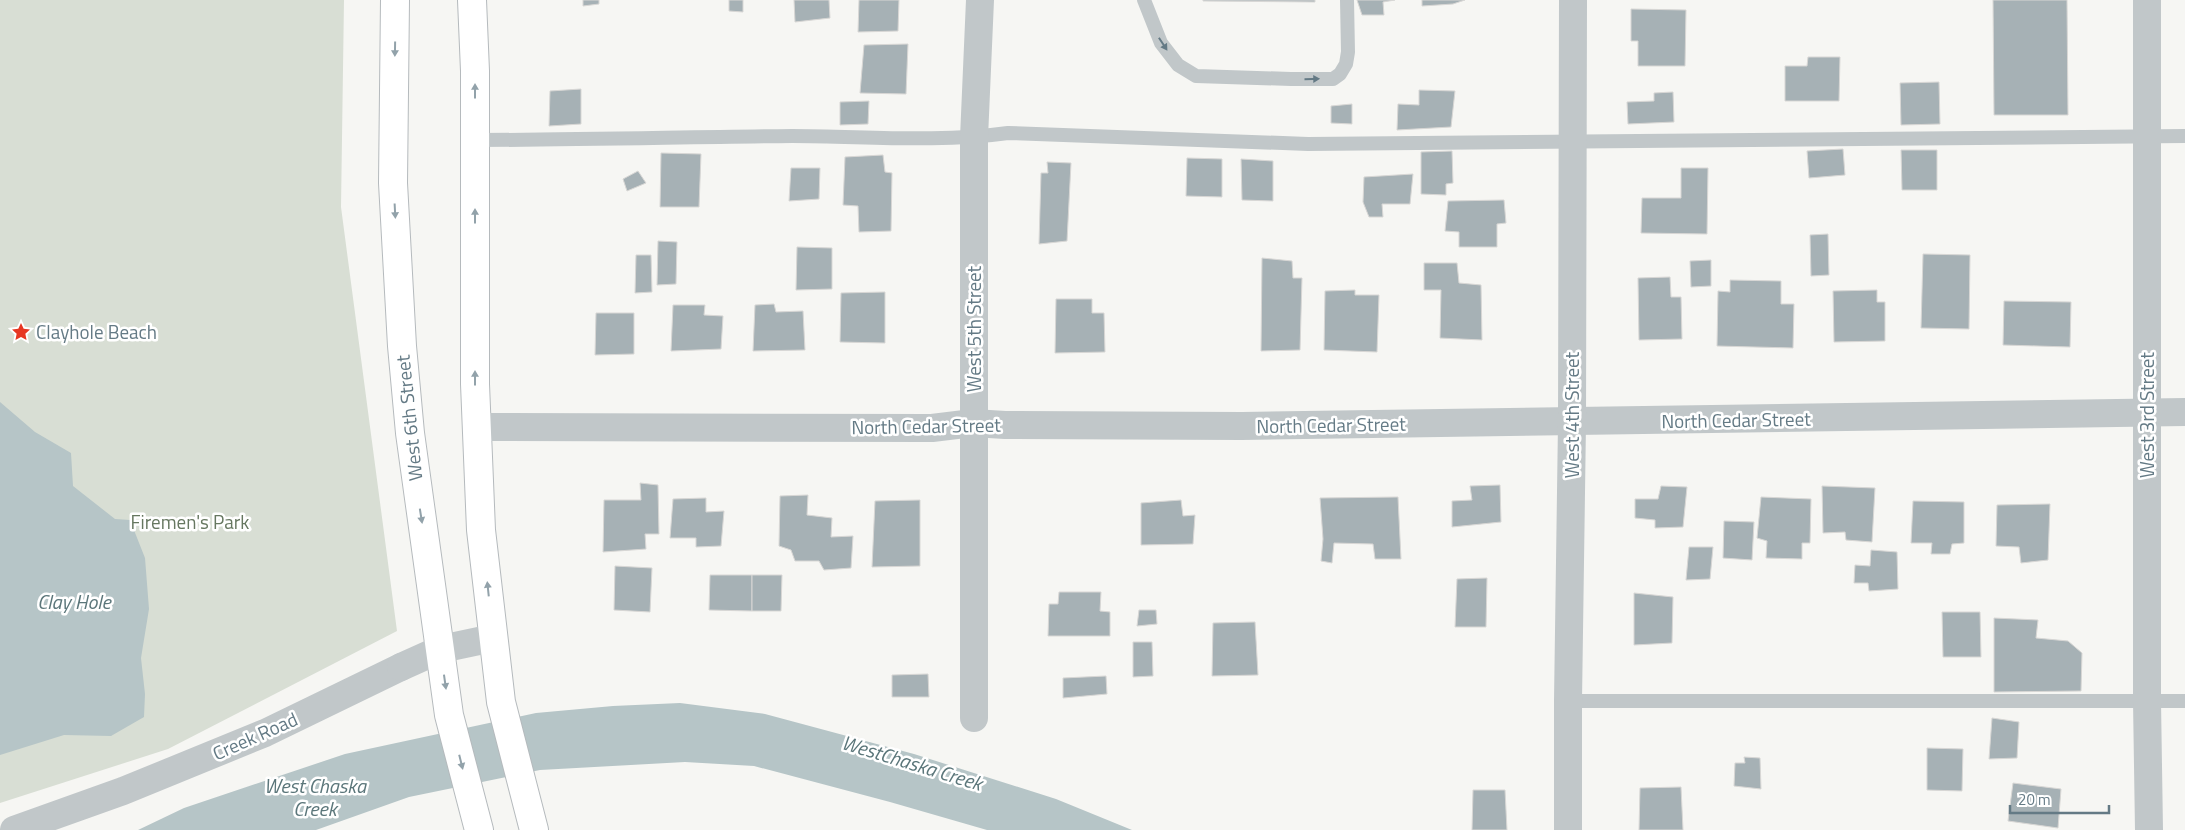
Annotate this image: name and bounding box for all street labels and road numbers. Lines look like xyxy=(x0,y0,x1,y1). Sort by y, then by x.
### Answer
street label: West 5th Street xyxy=(959,265,988,392)
street label: West 4th Street xyxy=(1557,351,1586,478)
street label: West 3rd Street xyxy=(2132,352,2161,478)
street label: West 6th Street xyxy=(387,353,430,482)
street label: North Cedar Street xyxy=(1661,404,1811,435)
street label: North Cedar Street xyxy=(1256,409,1406,440)
street label: North Cedar Street xyxy=(851,410,1001,441)
street label: Creek Road xyxy=(208,704,302,767)

